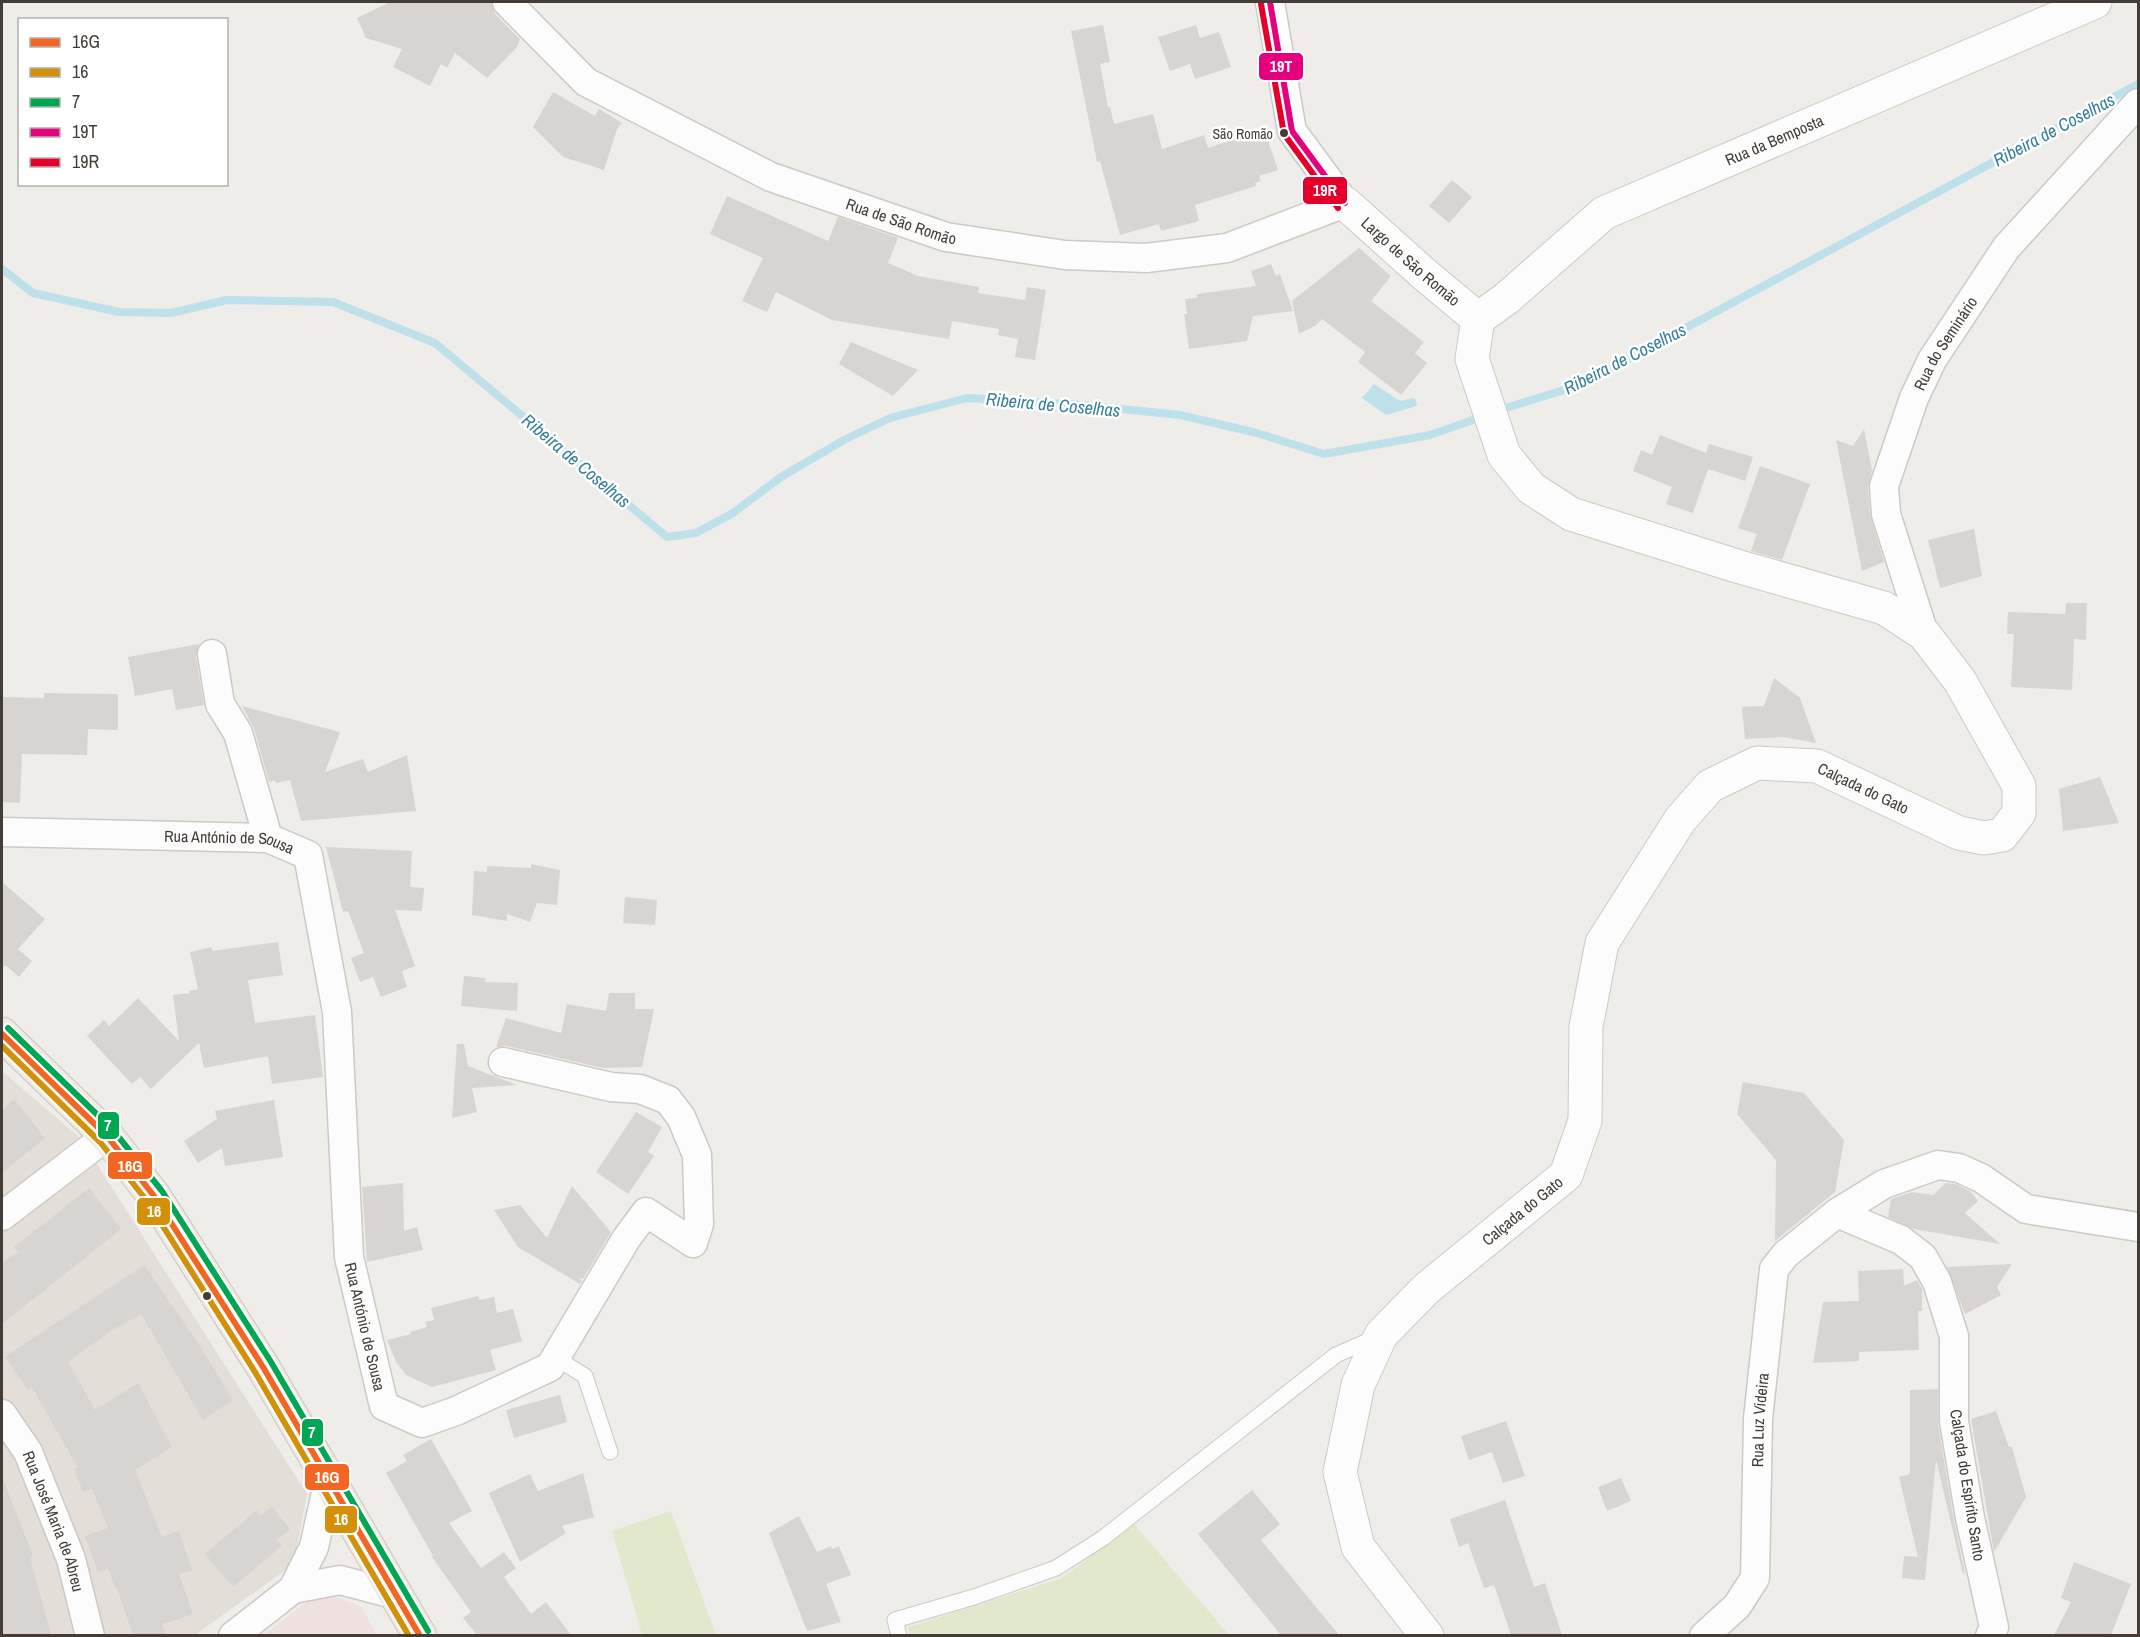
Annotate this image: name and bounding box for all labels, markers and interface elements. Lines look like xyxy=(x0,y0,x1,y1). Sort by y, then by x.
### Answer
legend xyxy=(18,18,228,186)
text: 16G xyxy=(72,29,100,54)
line badge: 19T xyxy=(1258,52,1304,81)
text: 19T xyxy=(1270,55,1292,77)
text: 16 xyxy=(72,59,88,84)
water label: Ribeira de Coselhas xyxy=(1988,87,2119,172)
text: 7 xyxy=(72,89,80,114)
street label: Rua da Bemposta xyxy=(1722,109,1827,171)
text: 19T xyxy=(72,119,97,144)
place label: São Romão xyxy=(1212,125,1273,143)
marker: São Romão xyxy=(1278,127,1290,139)
text: 19R xyxy=(72,149,99,174)
line badge: 19R xyxy=(1302,176,1348,205)
text: 19R xyxy=(1313,179,1338,201)
street label: Rua de São Romão xyxy=(843,193,958,249)
street label: Largo de São Romão xyxy=(1357,212,1465,311)
street label: Rua do Seminário xyxy=(1908,292,1982,394)
water label: Ribeira de Coselhas xyxy=(1559,317,1690,400)
water label: Ribeira de Coselhas xyxy=(985,386,1121,423)
water label: Ribeira de Coselhas xyxy=(517,408,636,513)
street label: Calçada do Gato xyxy=(1814,757,1913,819)
street label: Rua António de Sousa xyxy=(164,825,298,859)
line badge: 7 xyxy=(97,1111,120,1140)
text: 7 xyxy=(104,1114,112,1136)
line badge: 16G xyxy=(107,1151,153,1180)
text: 16G xyxy=(118,1155,142,1177)
street label: Calçada do Gato xyxy=(1477,1171,1567,1250)
line badge: 16 xyxy=(136,1197,171,1226)
text: 16 xyxy=(147,1200,161,1222)
street label: Rua António de Sousa xyxy=(340,1260,391,1394)
unlabelled marker xyxy=(201,1290,213,1302)
street label: Rua Luz Videira xyxy=(1746,1371,1774,1467)
street label: Calçada do Espírito Santo xyxy=(1945,1408,1991,1562)
line badge: 7 xyxy=(301,1418,324,1447)
text: 7 xyxy=(308,1421,316,1443)
street label: Rua José Maria de Abreu xyxy=(18,1447,90,1594)
line badge: 16G xyxy=(304,1463,350,1491)
text: 16G xyxy=(315,1466,339,1488)
line badge: 16 xyxy=(324,1505,358,1534)
text: 16 xyxy=(334,1508,348,1530)

